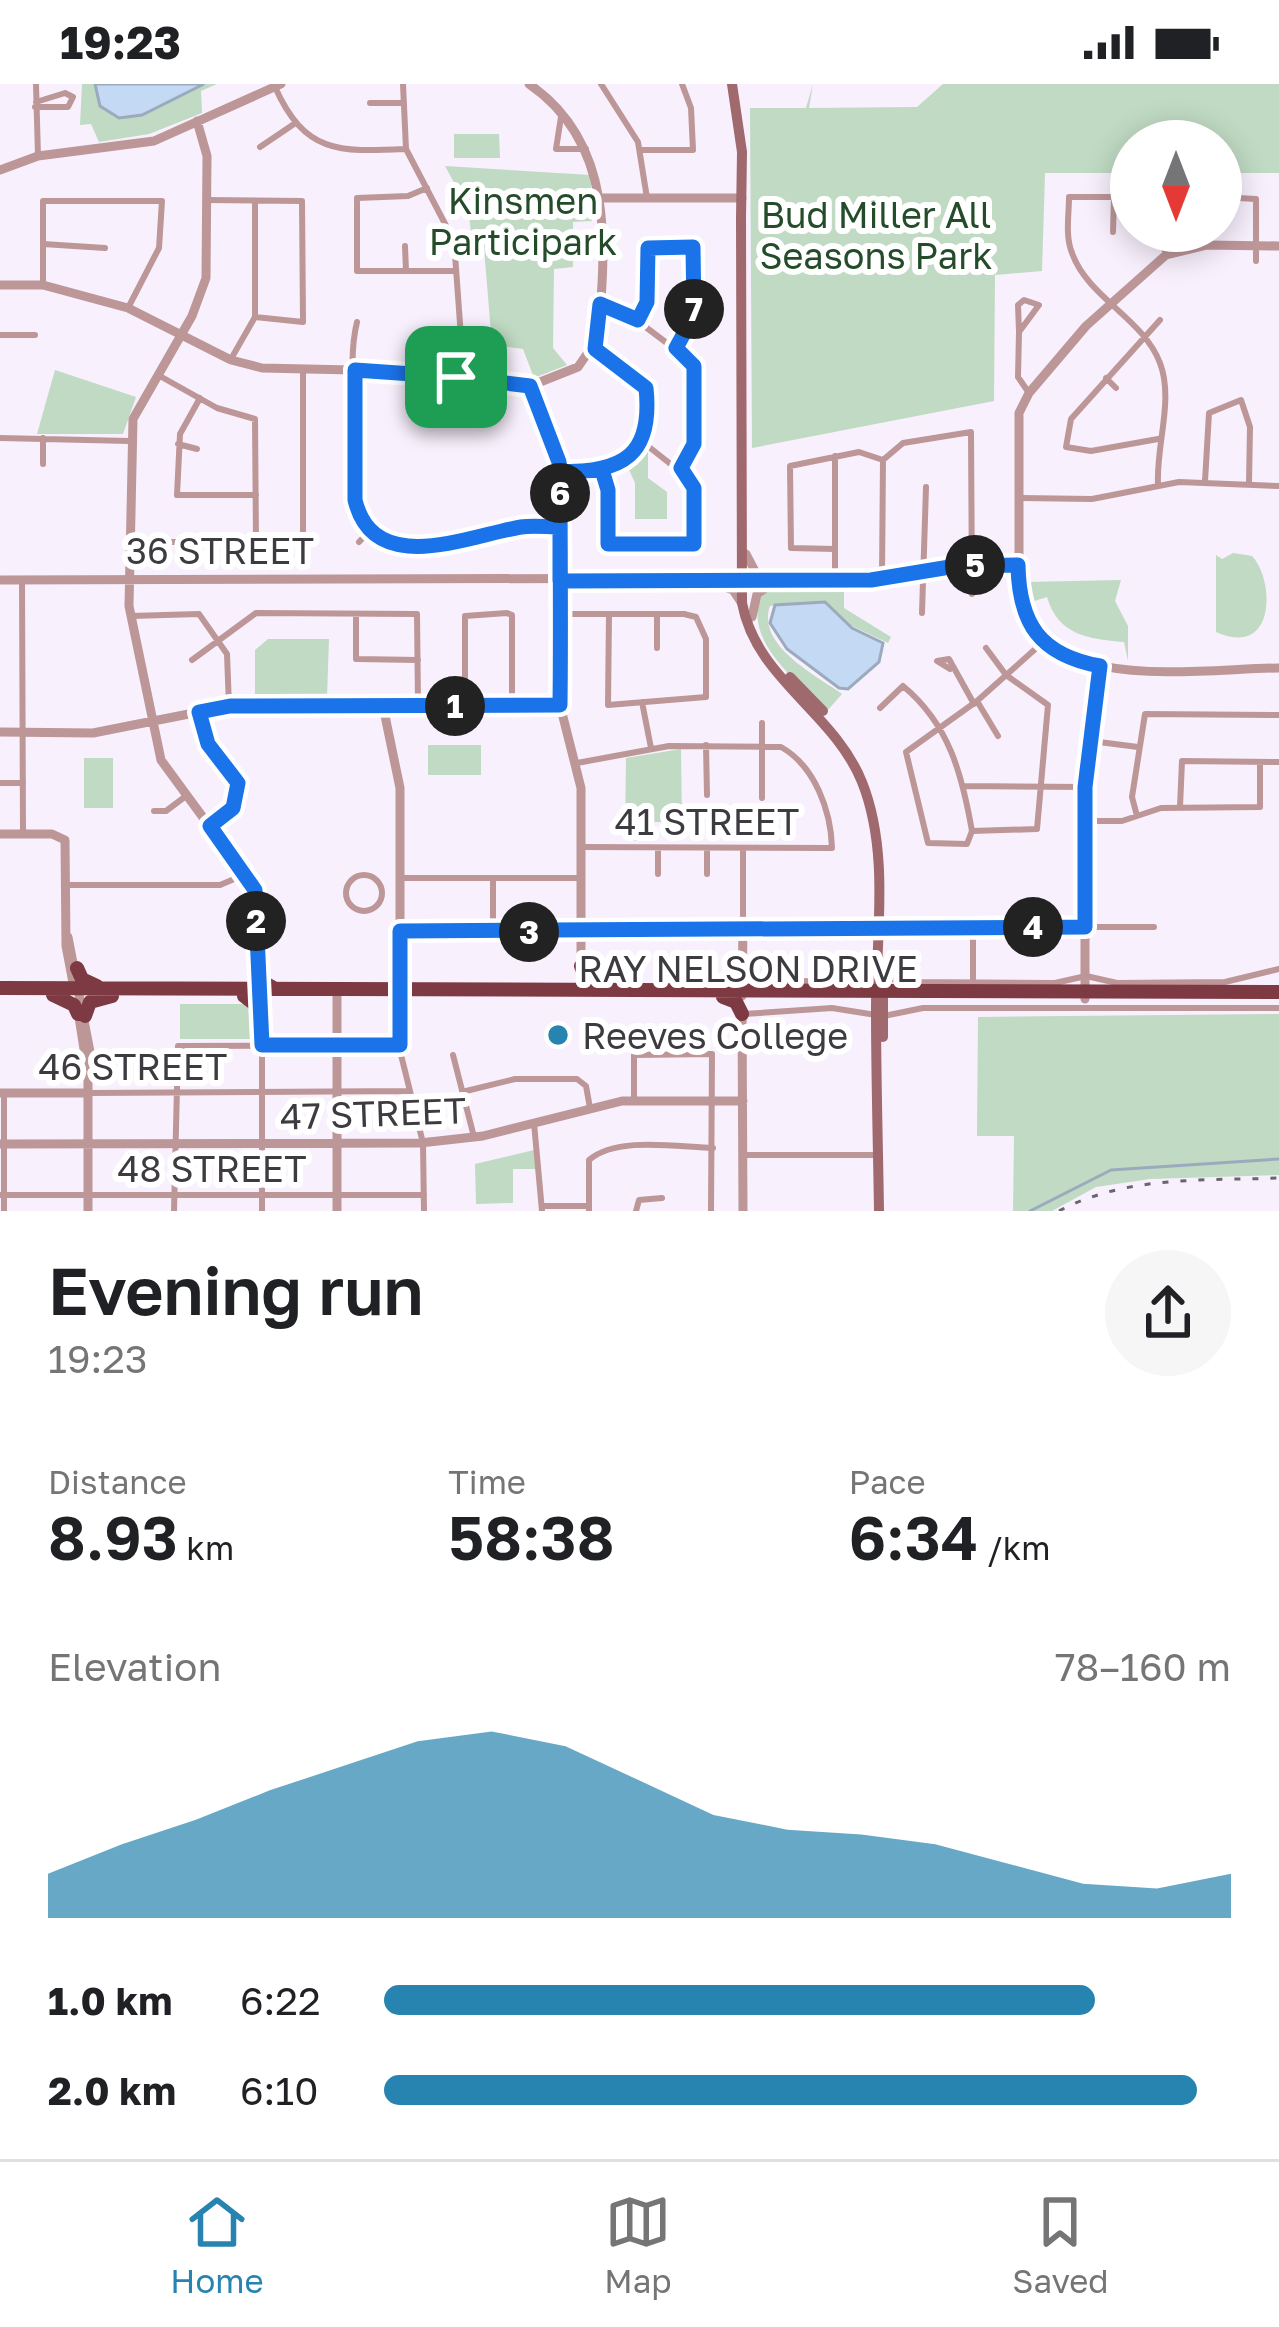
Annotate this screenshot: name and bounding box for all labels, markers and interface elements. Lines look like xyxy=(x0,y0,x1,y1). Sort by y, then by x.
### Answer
text: 19:23 xyxy=(60,15,181,69)
north arrow xyxy=(1110,120,1242,252)
map controls xyxy=(1110,120,1242,252)
park label: Kinsmen Participark xyxy=(429,179,617,263)
park label: Bud Miller All Seasons Park xyxy=(759,193,993,277)
pin: 7 xyxy=(664,279,724,339)
text: 7 xyxy=(685,289,703,328)
pin xyxy=(405,326,507,428)
icon: arrive xyxy=(423,344,489,410)
pin: 6 xyxy=(530,463,590,523)
text: 6 xyxy=(550,473,570,512)
street label: 36 STREET xyxy=(126,529,314,572)
pin: 5 xyxy=(945,535,1005,595)
text: 5 xyxy=(965,545,985,584)
pin: 1 xyxy=(425,676,485,736)
text: 1 xyxy=(447,686,464,725)
street label: 41 STREET xyxy=(615,800,799,843)
pin: 2 xyxy=(226,891,286,951)
pin: 4 xyxy=(1003,897,1063,957)
text: 2 xyxy=(246,901,266,940)
pin: 3 xyxy=(499,902,559,962)
text: 4 xyxy=(1023,907,1043,946)
text: 3 xyxy=(519,912,539,951)
street label: RAY NELSON DRIVE xyxy=(578,947,918,990)
place label: Reeves College xyxy=(582,1014,848,1057)
marker: Reeves College xyxy=(545,1022,571,1048)
street label: 46 STREET xyxy=(39,1045,227,1088)
street label: 47 STREET xyxy=(279,1088,467,1138)
street label: 48 STREET xyxy=(117,1147,307,1190)
text: Evening run xyxy=(48,1250,423,1330)
button: share xyxy=(1105,1250,1231,1376)
text: 19:23 xyxy=(48,1335,148,1382)
text: Distance xyxy=(48,1462,187,1501)
text: Time xyxy=(448,1462,526,1501)
text: Pace xyxy=(849,1462,926,1501)
text: 8.93 xyxy=(48,1501,178,1573)
text: 58:38 xyxy=(448,1501,615,1573)
text: 6:34 xyxy=(849,1501,979,1573)
text: km xyxy=(178,1528,234,1567)
text: /km xyxy=(979,1528,1051,1567)
text: Elevation xyxy=(48,1643,221,1690)
text: 78–160 m xyxy=(1055,1643,1231,1690)
text: 1.0 km xyxy=(48,1977,172,2024)
text: 6:22 xyxy=(240,1977,321,2024)
text: 2.0 km xyxy=(48,2067,176,2114)
text: 6:10 xyxy=(240,2067,318,2114)
tab: Home xyxy=(170,2189,264,2300)
tab: Map xyxy=(604,2189,672,2300)
tab: Saved xyxy=(1012,2189,1109,2300)

